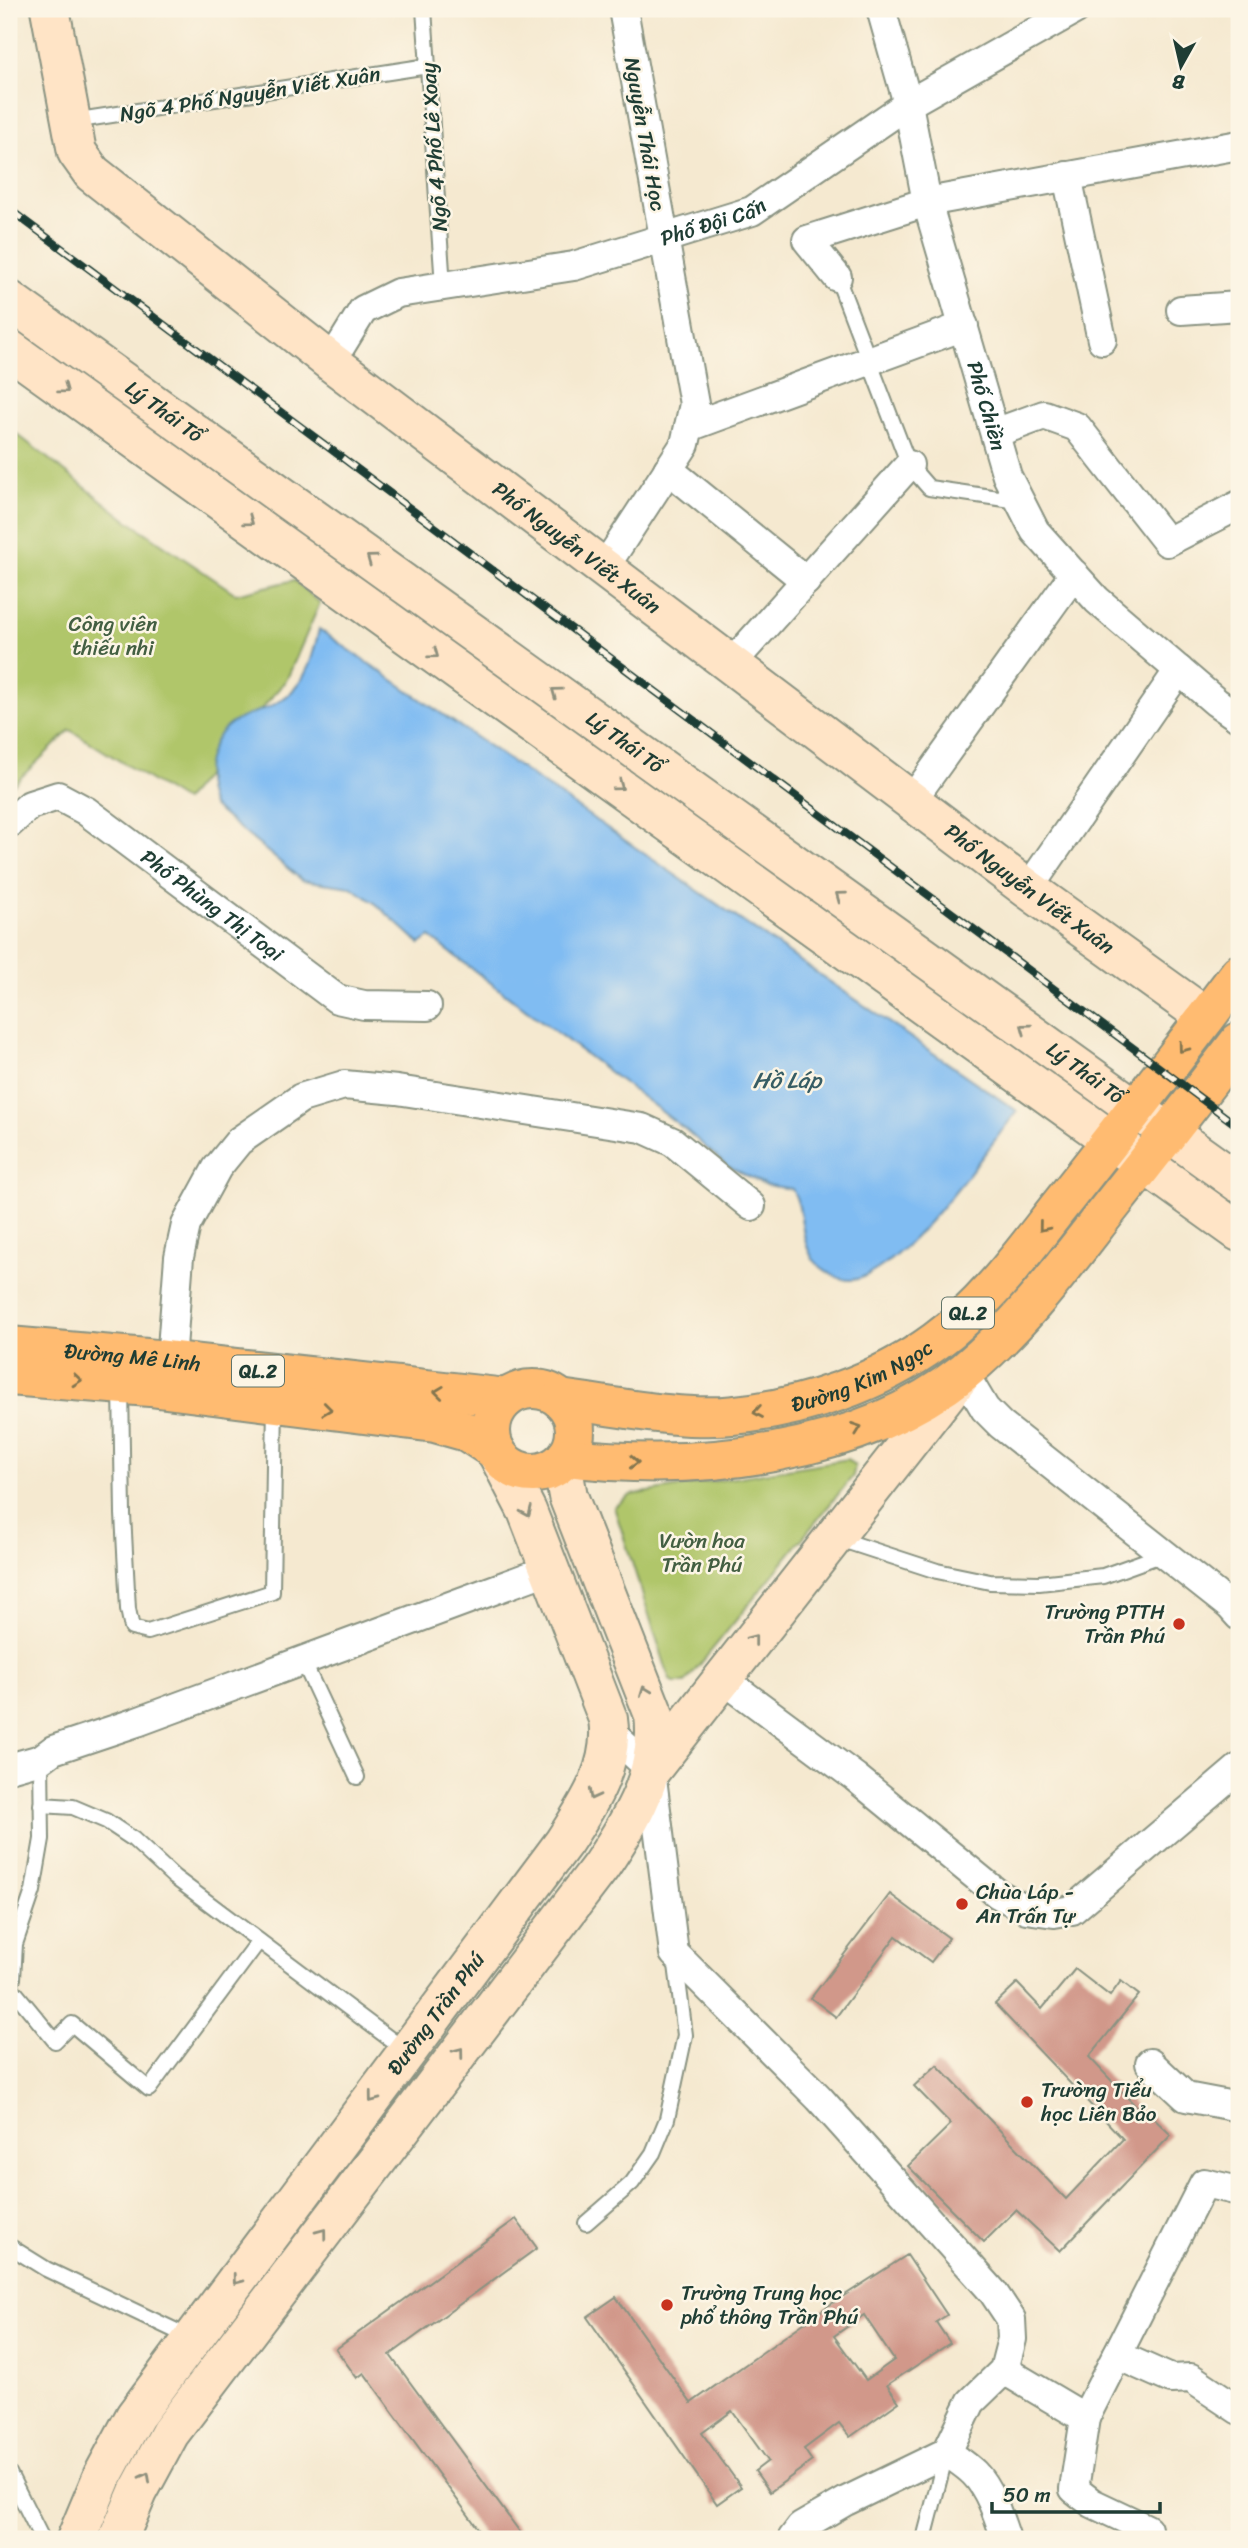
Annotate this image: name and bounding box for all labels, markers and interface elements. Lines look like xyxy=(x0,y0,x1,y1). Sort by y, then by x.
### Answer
north arrow xyxy=(1146,32,1216,102)
street label: Nguyễn Thái Học xyxy=(613,54,677,214)
street label: Ngõ 4 Phố Nguyễn Viết Xuân xyxy=(117,55,383,133)
street label: Ngõ 4 Phố Lê Xoay xyxy=(409,61,459,233)
text: B xyxy=(1170,65,1187,100)
street label: Phố Đội Cấn xyxy=(656,187,775,257)
street label: Phố Chiền xyxy=(955,356,1018,455)
street label: Lý Thái Tổ xyxy=(117,370,214,455)
one-way arrow xyxy=(56,381,69,393)
street label: Phố Nguyễn Viết Xuân xyxy=(484,471,669,624)
one-way arrow xyxy=(241,513,254,525)
one-way arrow xyxy=(366,555,379,567)
park label: Công viên thiếu nhi xyxy=(69,605,157,667)
one-way arrow xyxy=(426,645,439,658)
one-way arrow xyxy=(551,688,564,700)
street label: Lý Thái Tổ xyxy=(577,701,675,785)
one-way arrow xyxy=(611,778,624,790)
street label: Phố Nguyễn Viết Xuân xyxy=(936,813,1123,965)
street label: Phố Phùng Thị Toại xyxy=(132,839,293,973)
one-way arrow xyxy=(835,892,848,904)
one-way arrow xyxy=(1020,1024,1033,1036)
street label: Lý Thái Tổ xyxy=(1038,1031,1135,1116)
one-way arrow xyxy=(1178,1040,1191,1052)
water label: Hồ Láp xyxy=(753,1060,823,1101)
one-way arrow xyxy=(1038,1219,1051,1232)
road number: QL.2 xyxy=(942,1298,994,1329)
street label: Đường Kim Ngọc xyxy=(787,1329,941,1424)
street label: Đường Mê Linh xyxy=(63,1332,203,1383)
road number: QL.2 xyxy=(232,1356,284,1386)
one-way arrow xyxy=(71,1373,83,1388)
one-way arrow xyxy=(433,1385,444,1400)
one-way arrow xyxy=(321,1402,333,1417)
one-way arrow xyxy=(752,1404,764,1419)
one-way arrow xyxy=(851,1423,863,1437)
one-way arrow xyxy=(628,1455,639,1470)
one-way arrow xyxy=(519,1504,533,1517)
park label: Vườn hoa Trần Phú xyxy=(659,1522,745,1584)
place label: Trường PTTH Trần Phú xyxy=(1045,1593,1166,1655)
marker: Trường PTTH Trần Phú xyxy=(1171,1616,1187,1632)
one-way arrow xyxy=(745,1634,758,1647)
one-way arrow xyxy=(639,1686,653,1698)
one-way arrow xyxy=(588,1787,601,1800)
place label: Chùa Láp - An Trấn Tự xyxy=(975,1873,1077,1935)
marker: Chùa Láp - An Trấn Tự xyxy=(954,1896,970,1912)
street label: Đường Trần Phú xyxy=(377,1943,495,2084)
one-way arrow xyxy=(451,2047,464,2060)
place label: Trường Tiểu học Liên Bảo xyxy=(1040,2071,1157,2133)
one-way arrow xyxy=(369,2090,382,2102)
marker: Trường Tiểu học Liên Bảo xyxy=(1019,2094,1035,2110)
one-way arrow xyxy=(313,2228,326,2241)
one-way arrow xyxy=(233,2272,246,2284)
place label: Trường Trung học phổ thông Trần Phú xyxy=(680,2274,859,2336)
marker: Trường Trung học phổ thông Trần Phú xyxy=(659,2297,675,2313)
scale bar xyxy=(992,2471,1160,2515)
one-way arrow xyxy=(138,2472,151,2484)
text: 50 m xyxy=(1003,2476,1051,2514)

